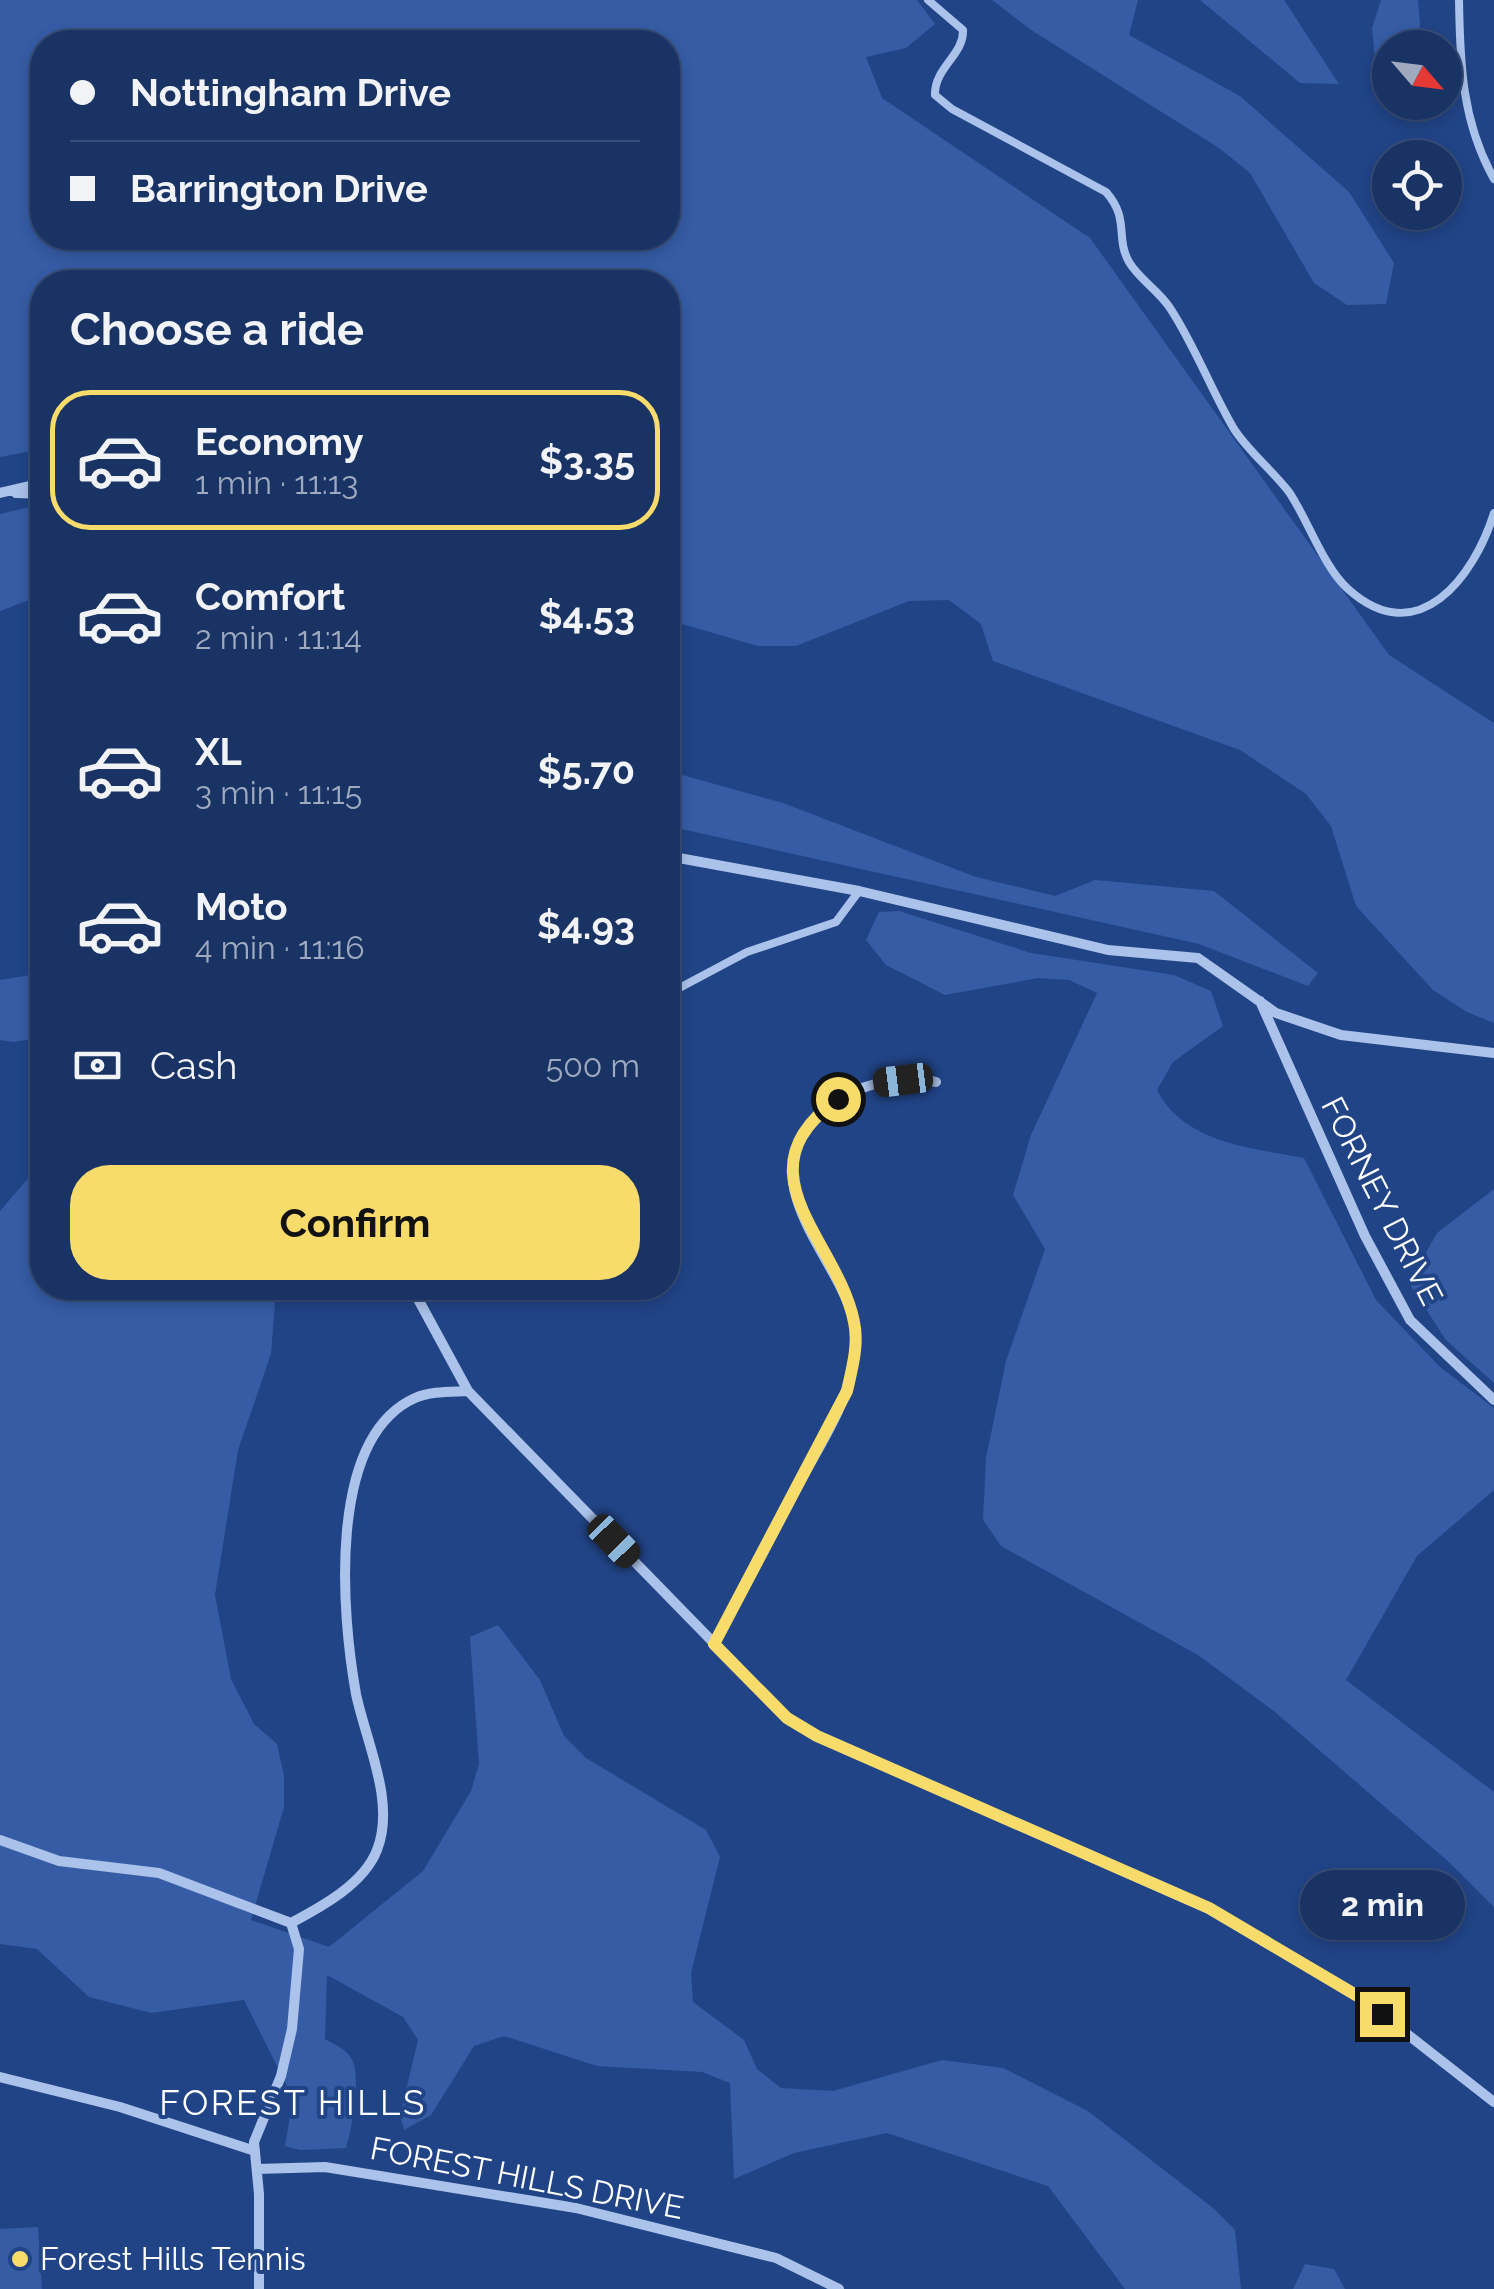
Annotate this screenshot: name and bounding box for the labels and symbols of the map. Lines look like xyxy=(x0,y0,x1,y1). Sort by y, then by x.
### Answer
north arrow xyxy=(1372,30,1462,120)
car xyxy=(871,1061,935,1099)
route start xyxy=(816,1077,861,1122)
street label: FORNEY DRIVE xyxy=(1314,1091,1451,1311)
car xyxy=(582,1509,646,1573)
callout: 2 min xyxy=(1300,1869,1464,1939)
route end xyxy=(1360,1992,1405,2037)
district label: FOREST HILLS xyxy=(159,2082,427,2123)
street label: FOREST HILLS DRIVE xyxy=(367,2129,687,2226)
place label: Forest Hills Tennis xyxy=(40,2240,306,2277)
marker: Forest Hills Tennis xyxy=(9,2248,31,2270)

